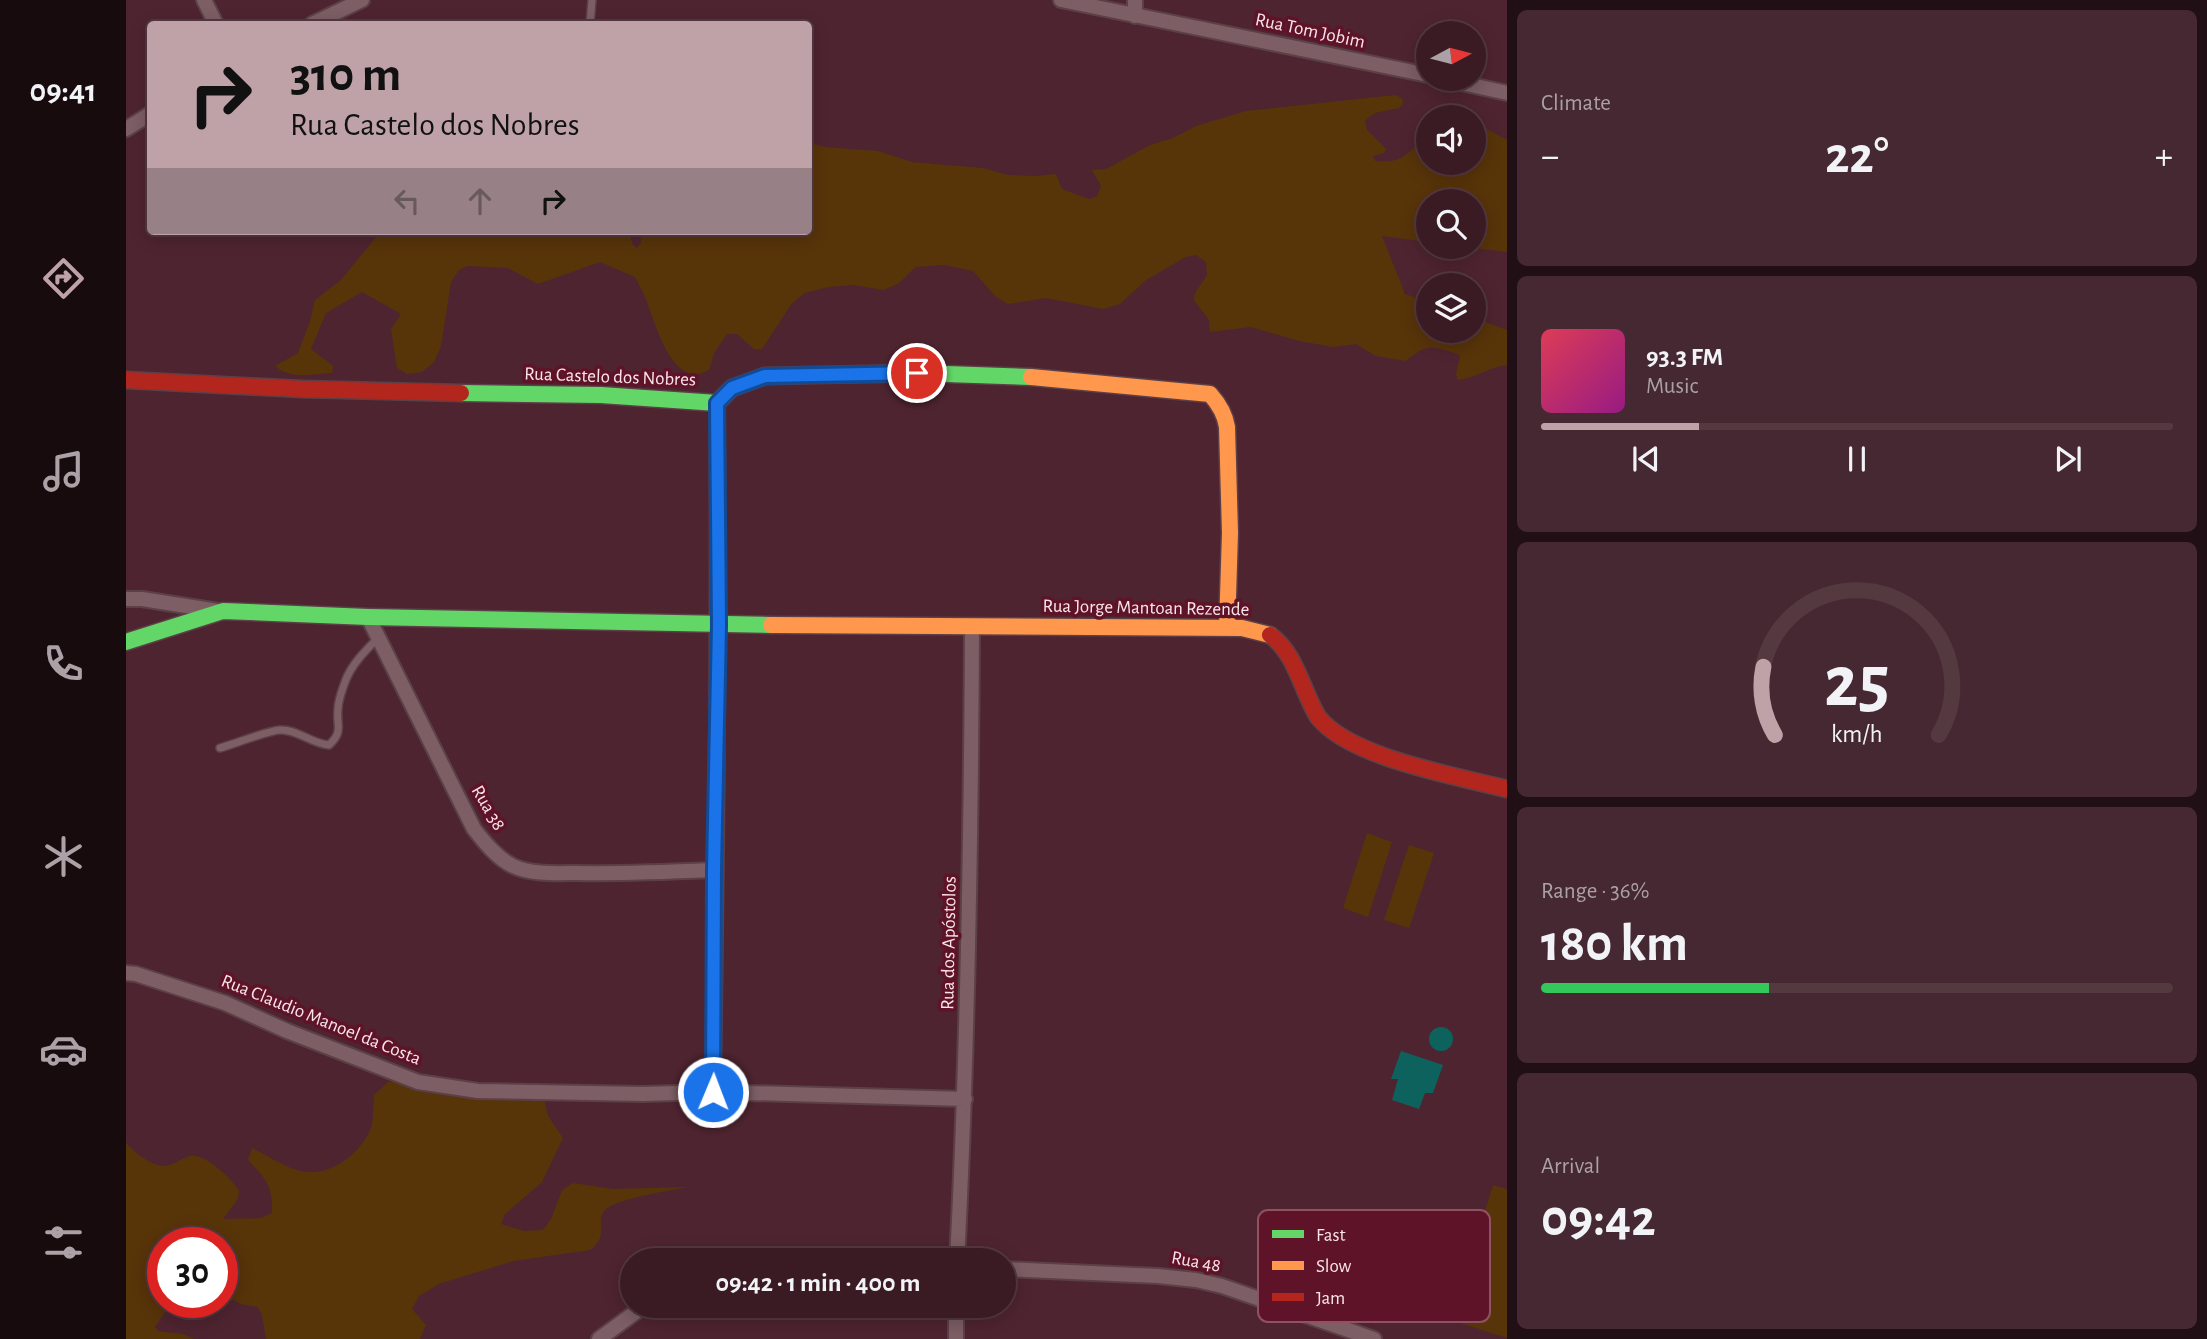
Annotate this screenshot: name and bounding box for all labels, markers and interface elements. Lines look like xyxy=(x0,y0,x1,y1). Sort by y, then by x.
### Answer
street label: Rua Tom Jobim xyxy=(1253,10,1367,52)
north arrow xyxy=(1416,21,1486,91)
map controls xyxy=(1416,21,1486,343)
icon: right xyxy=(175,49,266,140)
text: 310 m xyxy=(290,51,401,100)
text: 09:41 xyxy=(29,75,97,107)
text: Climate xyxy=(1541,92,1611,115)
button: sound xyxy=(1416,105,1486,175)
text: Rua Castelo dos Nobres xyxy=(290,109,580,141)
text: 22° xyxy=(1825,130,1889,182)
text: − xyxy=(1541,138,1559,176)
text: + xyxy=(2155,138,2173,176)
icon: left xyxy=(388,182,426,220)
icon: ahead xyxy=(461,182,499,220)
icon: right xyxy=(534,182,572,220)
button: search xyxy=(1416,189,1486,259)
icon: directions xyxy=(39,254,88,303)
button: layers xyxy=(1416,273,1486,343)
pin xyxy=(887,343,947,403)
text: 93.3 FM xyxy=(1646,344,1723,370)
icon: arrive xyxy=(898,354,936,392)
street label: Rua Castelo dos Nobres xyxy=(524,365,696,389)
text: Music xyxy=(1646,375,1698,398)
icon: previous xyxy=(1627,440,1665,478)
icon: pause xyxy=(1838,440,1876,478)
icon: next xyxy=(2049,440,2087,478)
icon: music xyxy=(39,447,88,496)
street label: Rua Jorge Mantoan Rezende xyxy=(1042,597,1250,619)
icon: phone xyxy=(39,639,88,688)
text: 25 xyxy=(1824,648,1890,721)
text: km/h xyxy=(1831,722,1883,747)
street label: Rua 38 xyxy=(468,782,508,834)
icon: climate xyxy=(39,832,88,881)
street label: Rua dos Apóstolos xyxy=(938,876,960,1010)
text: Range · 36% xyxy=(1541,880,1649,903)
text: 180 km xyxy=(1541,918,1688,970)
street label: Rua Claudio Manoel da Costa xyxy=(219,971,424,1069)
icon: car xyxy=(39,1025,88,1074)
position arrow xyxy=(676,1055,750,1129)
text: Arrival xyxy=(1541,1155,1600,1178)
text: 09:42 xyxy=(1541,1193,1656,1245)
legend xyxy=(1258,1210,1490,1322)
icon: filters xyxy=(39,1218,88,1267)
text: Fast xyxy=(1316,1226,1346,1245)
speed limit sign: 30 xyxy=(147,1227,238,1318)
street label: Rua 48 xyxy=(1170,1248,1222,1276)
text: Slow xyxy=(1316,1257,1352,1276)
text: 09:42 · 1 min · 400 m xyxy=(716,1270,920,1296)
text: Jam xyxy=(1316,1289,1345,1308)

